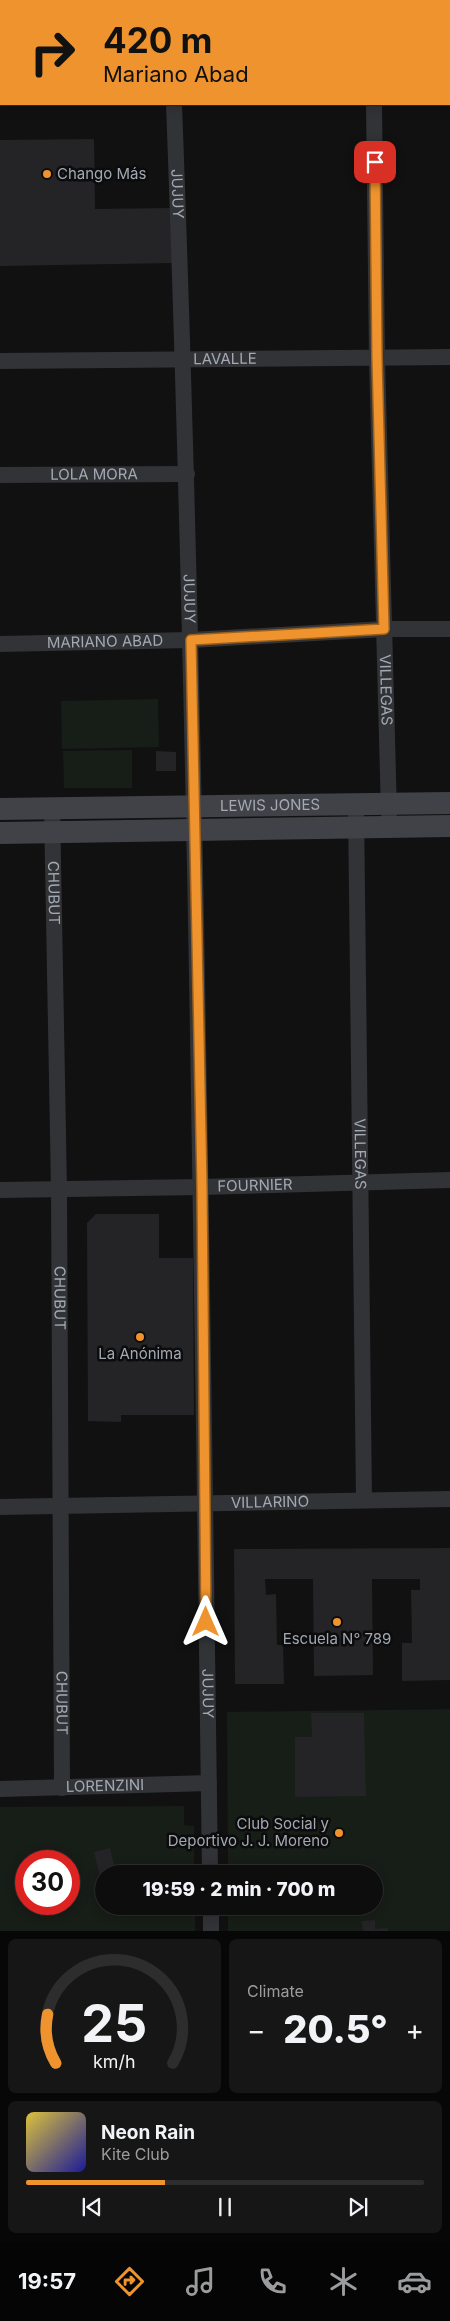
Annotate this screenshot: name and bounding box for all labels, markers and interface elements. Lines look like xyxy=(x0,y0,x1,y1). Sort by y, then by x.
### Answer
text: 420 m xyxy=(103,19,213,61)
icon: right xyxy=(20,20,85,85)
text: Mariano Abad xyxy=(103,61,249,87)
pin xyxy=(354,141,396,183)
icon: arrive xyxy=(361,148,389,176)
place label: Chango Más xyxy=(57,164,146,183)
marker: Chango Más xyxy=(41,168,53,180)
street label: JUJUY xyxy=(167,169,188,219)
street label: LAVALLE xyxy=(193,349,257,368)
street label: LOLA MORA xyxy=(50,464,138,484)
street label: JUJUY xyxy=(179,574,200,624)
street label: MARIANO ABAD xyxy=(47,631,163,652)
street label: VILLEGAS xyxy=(376,654,397,726)
street label: LEWIS JONES xyxy=(220,795,320,815)
street label: CHUBUT xyxy=(44,861,64,925)
street label: VILLEGAS xyxy=(351,1118,370,1190)
street label: FOURNIER xyxy=(217,1174,293,1196)
street label: CHUBUT xyxy=(50,1266,70,1330)
marker: La Anónima xyxy=(134,1331,146,1343)
place label: La Anónima xyxy=(98,1344,182,1363)
street label: VILLARINO xyxy=(231,1492,309,1512)
position arrow xyxy=(179,1595,231,1647)
marker: Escuela N° 789 xyxy=(331,1616,343,1628)
place label: Escuela N° 789 xyxy=(283,1629,391,1648)
street label: JUJUY xyxy=(198,1669,218,1719)
street label: CHUBUT xyxy=(52,1671,72,1735)
street label: LORENZINI xyxy=(66,1775,144,1796)
place label: Club Social y Deportivo J. J. Moreno xyxy=(168,1814,330,1850)
marker: Club Social y Deportivo J. J. Moreno xyxy=(333,1827,345,1839)
speed limit sign: 30 xyxy=(15,1850,80,1915)
text: 19:59 · 2 min · 700 m xyxy=(143,1878,335,1901)
text: Climate xyxy=(247,1981,304,2001)
text: 25 xyxy=(82,1992,148,2055)
text: 20.5° xyxy=(283,2006,388,2052)
text: − xyxy=(247,2013,266,2047)
text: + xyxy=(405,2013,424,2047)
text: km/h xyxy=(93,2051,136,2072)
text: Neon Rain xyxy=(101,2121,195,2144)
text: Kite Club xyxy=(101,2144,170,2164)
icon: previous xyxy=(78,2193,106,2221)
icon: pause xyxy=(211,2193,239,2221)
icon: next xyxy=(344,2193,372,2221)
icon: directions xyxy=(112,2264,147,2299)
icon: music xyxy=(183,2264,218,2299)
icon: phone xyxy=(255,2264,290,2299)
icon: climate xyxy=(326,2264,361,2299)
icon: car xyxy=(397,2264,432,2299)
text: 19:57 xyxy=(18,2268,76,2294)

